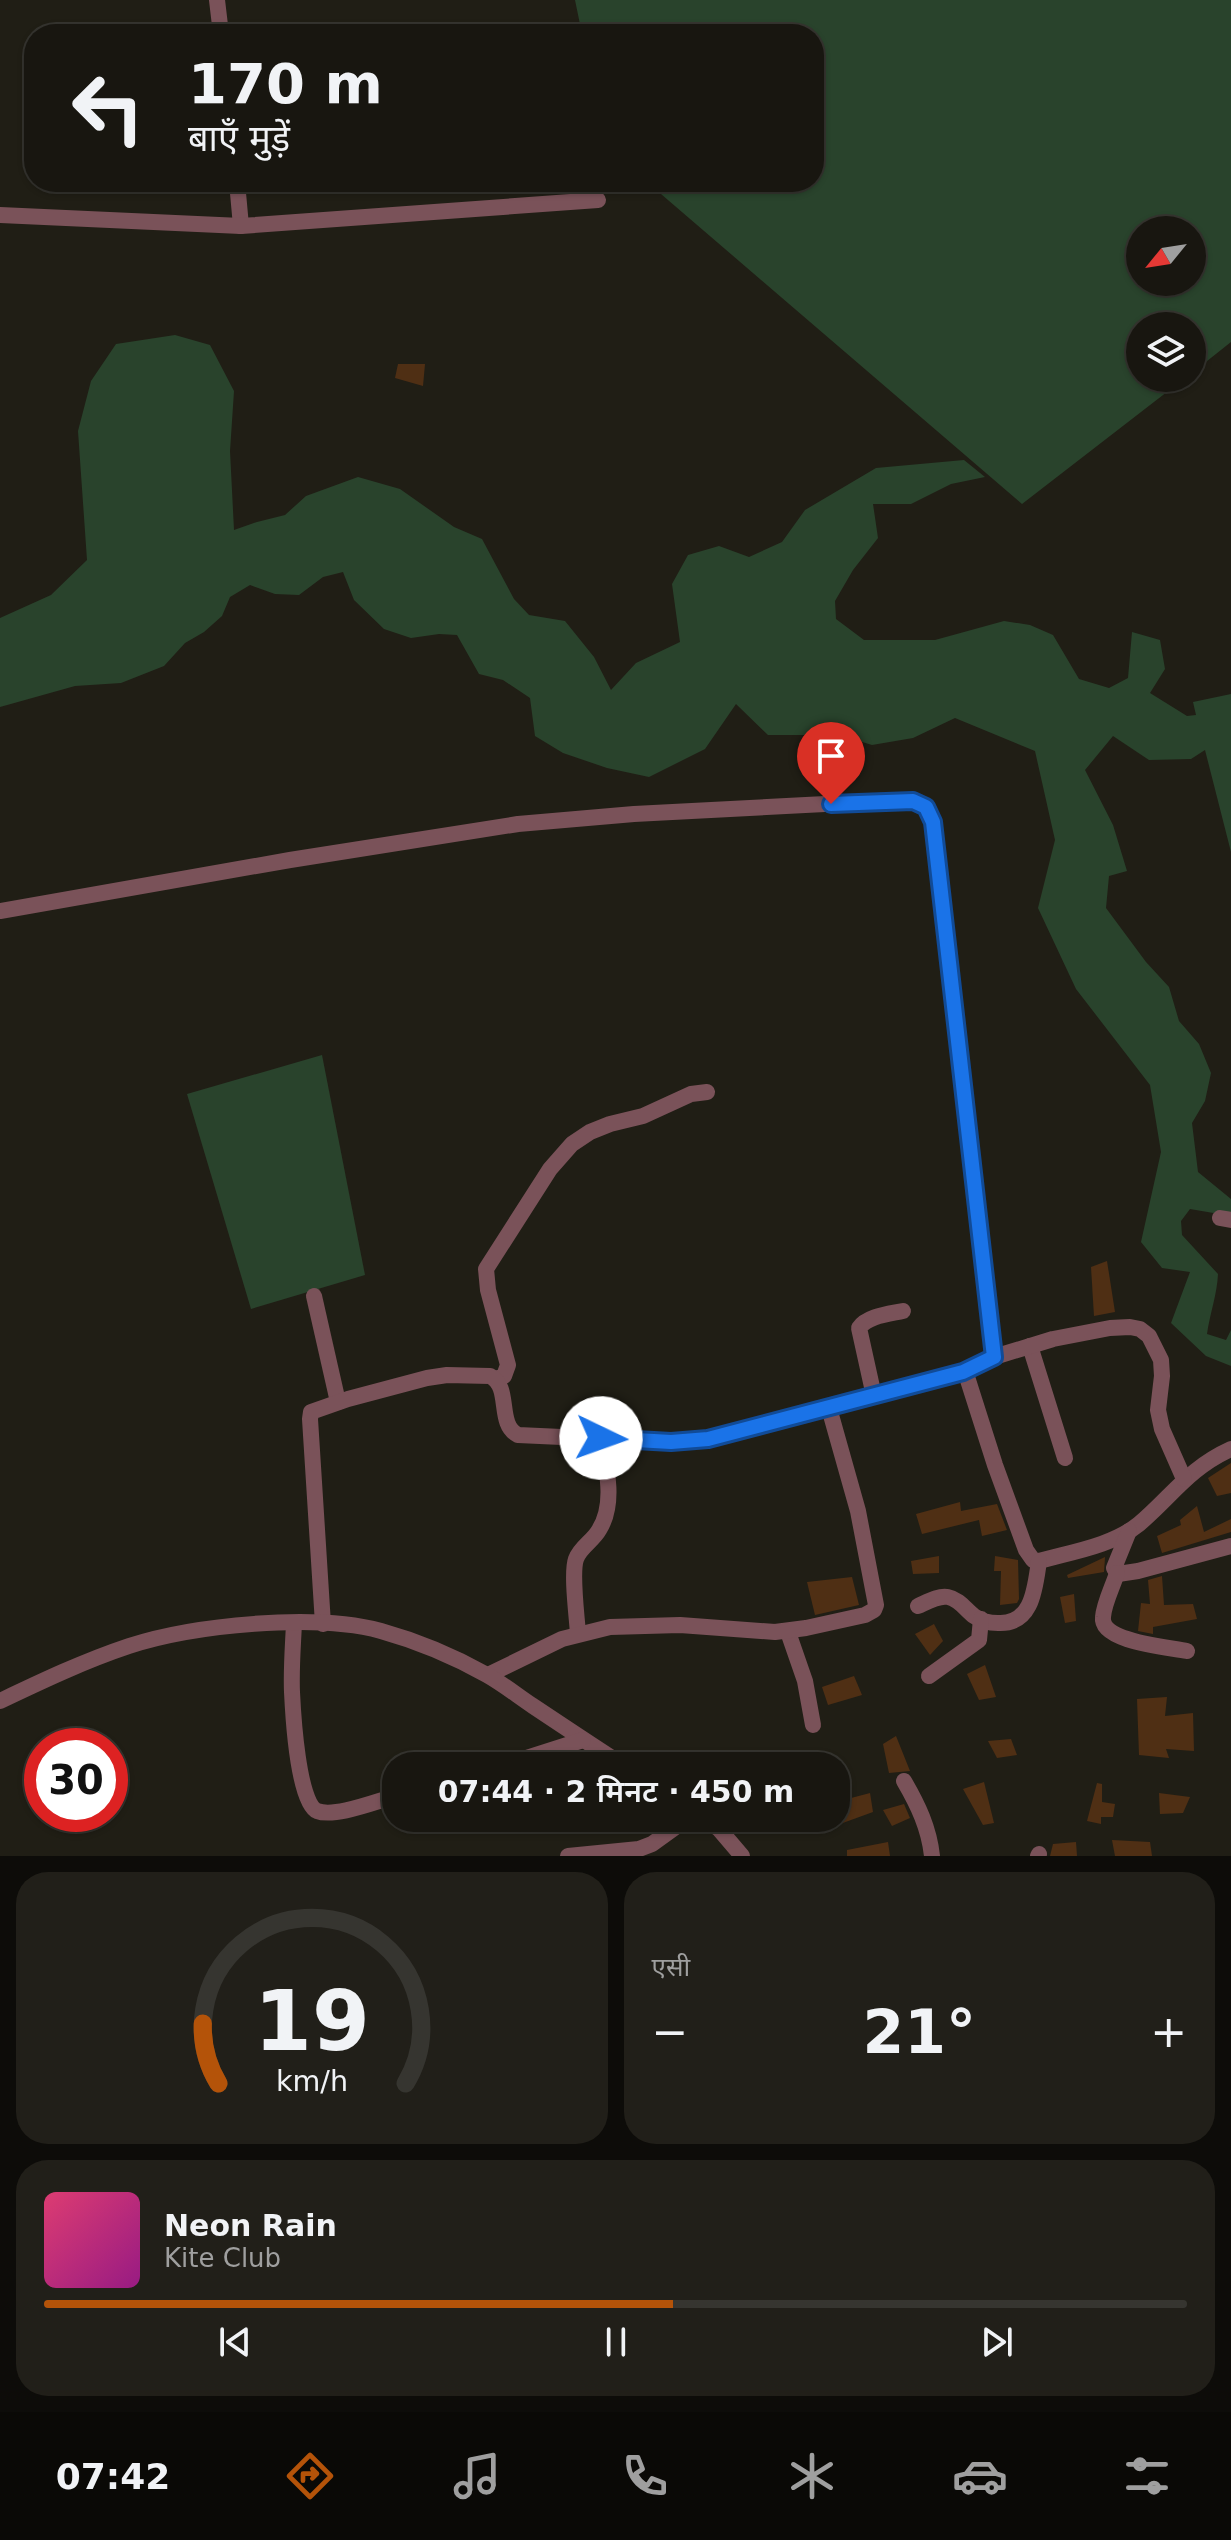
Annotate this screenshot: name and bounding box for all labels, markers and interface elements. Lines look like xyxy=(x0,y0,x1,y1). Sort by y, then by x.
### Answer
text: 170 m xyxy=(188,51,383,116)
icon: left xyxy=(56,56,160,160)
text: बाएँ मुड़ें xyxy=(188,118,290,159)
north arrow xyxy=(1126,216,1206,296)
map controls xyxy=(1126,216,1206,392)
button: layers xyxy=(1126,312,1206,392)
pin xyxy=(797,722,865,804)
icon: arrive xyxy=(809,734,853,778)
position arrow xyxy=(559,1396,643,1480)
speed limit sign: 30 xyxy=(24,1728,128,1832)
text: 07:44 · 2 मिनट · 450 m xyxy=(438,1774,794,1809)
text: एसी xyxy=(652,1952,690,1982)
text: 19 xyxy=(254,1973,370,2070)
text: 21° xyxy=(863,1997,976,2067)
text: − xyxy=(652,2006,688,2057)
text: + xyxy=(1150,2006,1187,2057)
text: km/h xyxy=(276,2064,348,2098)
text: Neon Rain xyxy=(164,2208,337,2243)
text: Kite Club xyxy=(164,2243,281,2273)
icon: previous xyxy=(213,2320,257,2364)
icon: pause xyxy=(594,2320,638,2364)
icon: next xyxy=(975,2320,1019,2364)
icon: directions xyxy=(282,2448,338,2504)
icon: music xyxy=(449,2448,505,2504)
icon: phone xyxy=(617,2448,673,2504)
icon: climate xyxy=(784,2448,840,2504)
icon: car xyxy=(952,2448,1008,2504)
icon: filters xyxy=(1119,2448,1175,2504)
text: 07:42 xyxy=(56,2456,170,2497)

